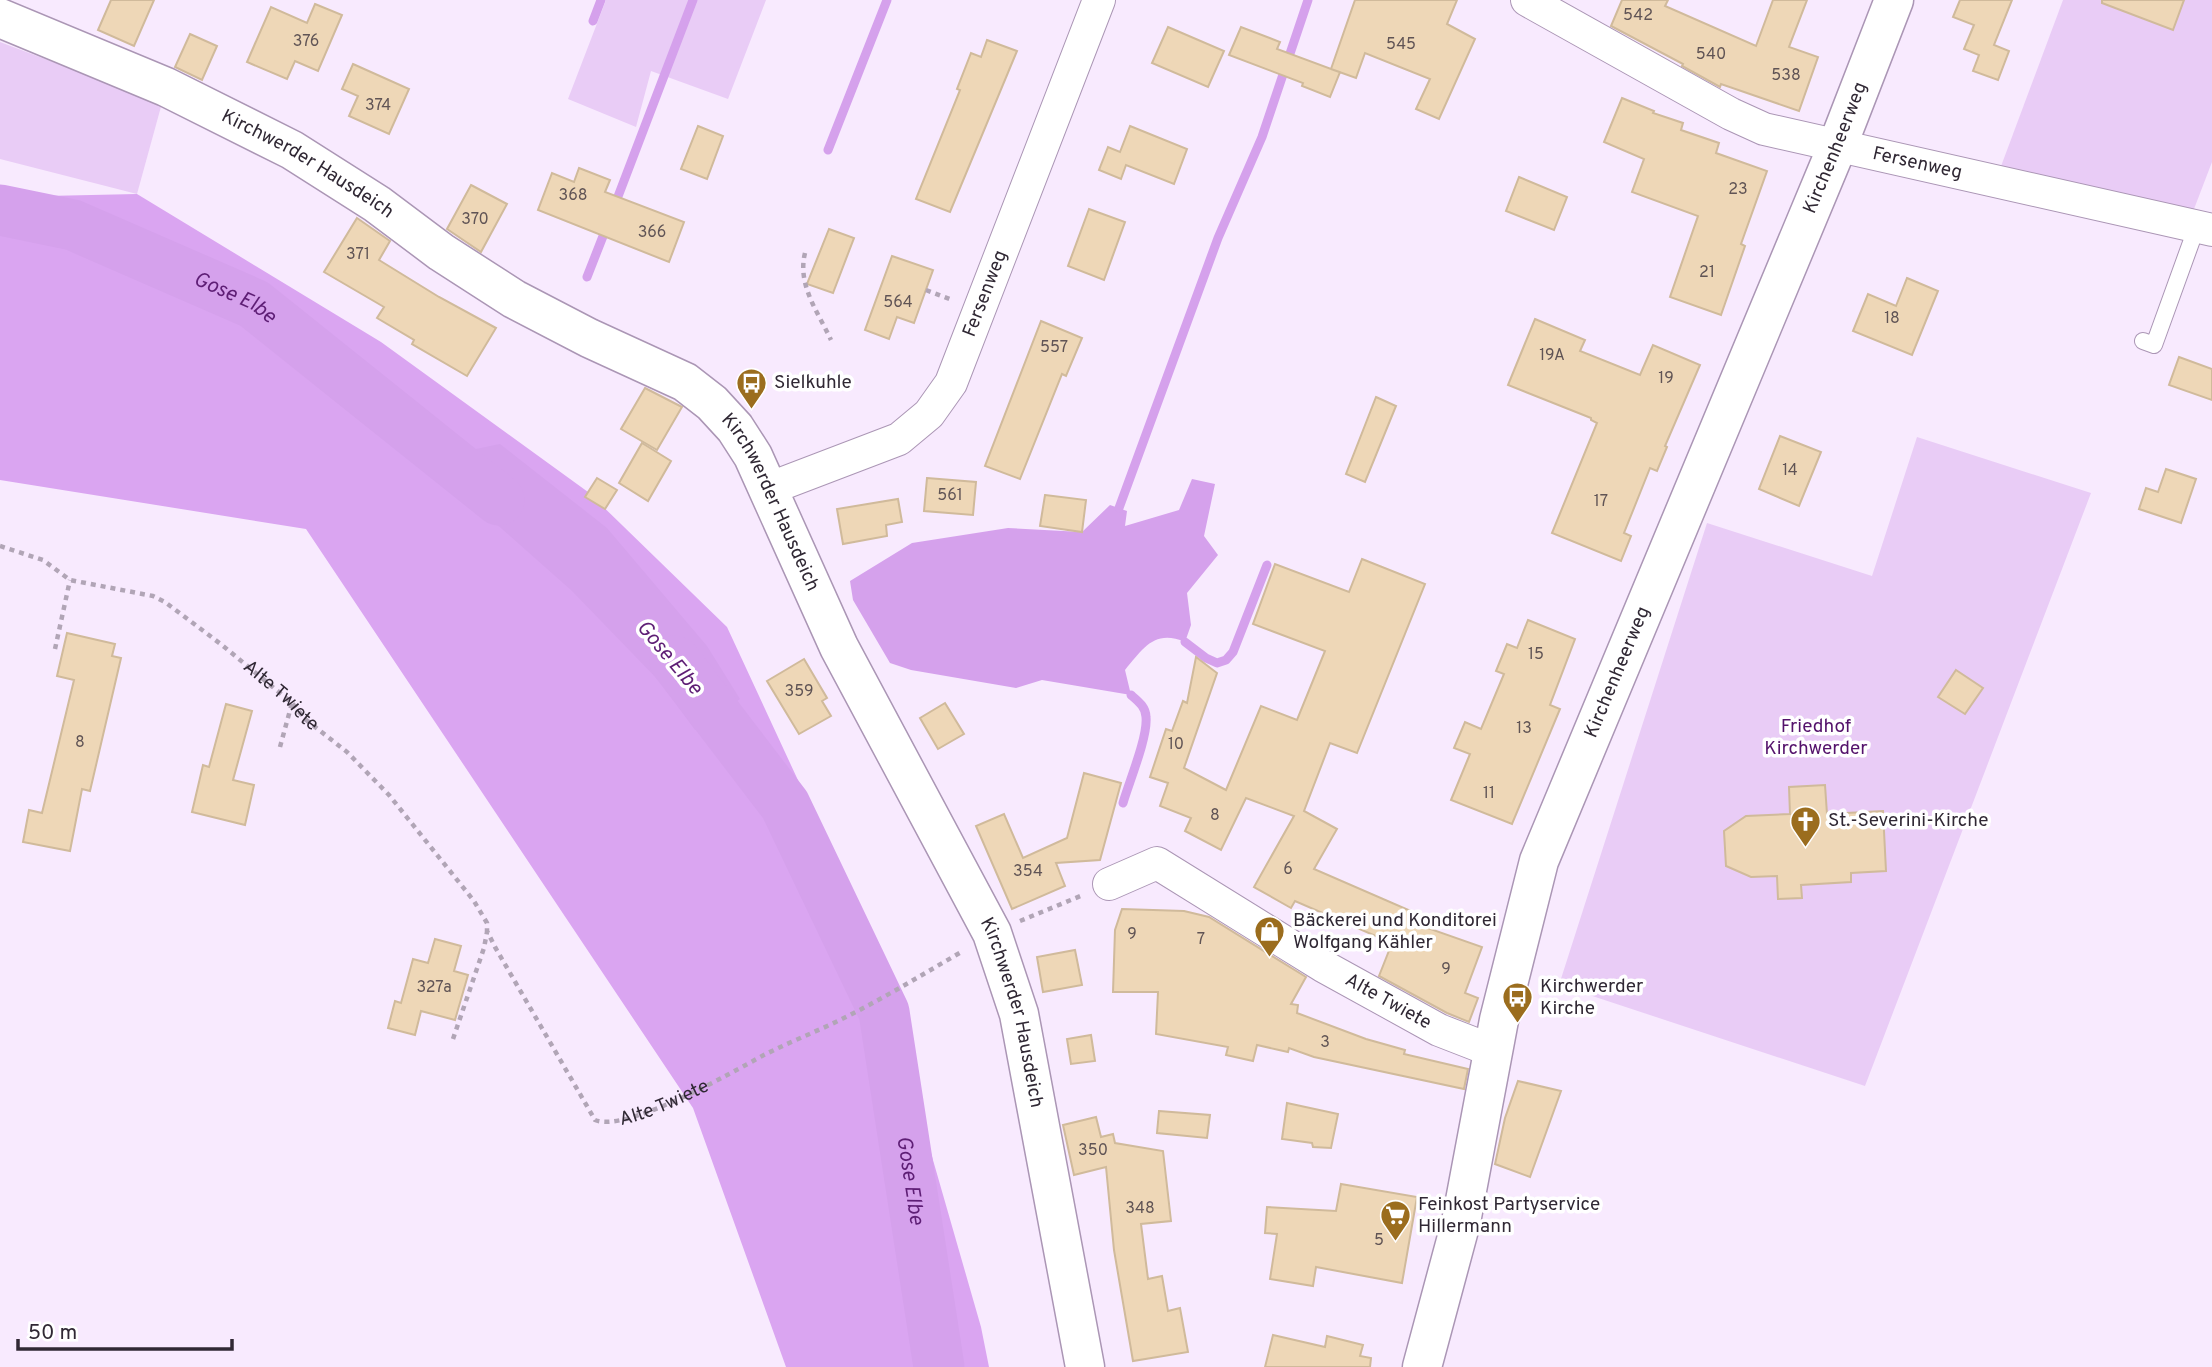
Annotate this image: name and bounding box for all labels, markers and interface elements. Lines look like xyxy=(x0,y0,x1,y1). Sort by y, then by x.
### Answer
house number: 542 xyxy=(1623,6,1653,26)
house number: 376 xyxy=(293,32,319,52)
house number: 545 xyxy=(1386,35,1416,55)
house number: 540 xyxy=(1696,45,1726,65)
house number: 538 xyxy=(1771,66,1801,86)
street label: Kirchenheerweg xyxy=(1798,79,1873,217)
house number: 374 xyxy=(365,96,391,116)
street label: Kirchwerder Hausdeich xyxy=(217,104,398,224)
street label: Fersenweg xyxy=(1870,142,1964,185)
house number: 23 xyxy=(1728,180,1748,200)
house number: 368 xyxy=(559,186,587,206)
house number: 370 xyxy=(461,210,489,230)
house number: 366 xyxy=(638,223,666,243)
house number: 371 xyxy=(346,245,370,265)
street label: Fersenweg xyxy=(958,247,1013,341)
house number: 21 xyxy=(1699,263,1715,283)
water label: Gose Elbe xyxy=(189,266,283,331)
house number: 564 xyxy=(883,293,913,313)
house number: 18 xyxy=(1884,309,1900,329)
house number: 557 xyxy=(1040,338,1068,358)
house number: 19A xyxy=(1539,346,1565,366)
bus stop icon: Sielkuhle xyxy=(734,366,768,410)
house number: 19 xyxy=(1658,369,1674,389)
place label: Sielkuhle xyxy=(774,371,852,395)
street label: Kirchwerder Hausdeich xyxy=(716,408,824,595)
house number: 14 xyxy=(1782,461,1798,481)
house number: 561 xyxy=(937,486,963,506)
house number: 17 xyxy=(1594,492,1608,512)
street label: Kirchenheerweg xyxy=(1580,603,1656,742)
water label: Gose Elbe xyxy=(630,615,709,702)
house number: 15 xyxy=(1528,645,1544,665)
street label: Alte Twiete xyxy=(238,655,323,737)
house number: 359 xyxy=(785,682,813,702)
park label: Friedhof Kirchwerder xyxy=(1764,715,1868,761)
house number: 13 xyxy=(1516,719,1532,739)
house number: 8 xyxy=(75,733,85,753)
house number: 10 xyxy=(1168,735,1184,755)
house number: 11 xyxy=(1483,784,1495,804)
church icon: St.-Severini-Kirche xyxy=(1788,804,1822,848)
house number: 8 xyxy=(1210,806,1220,826)
place label: St.-Severini-Kirche xyxy=(1828,809,1989,833)
house number: 6 xyxy=(1283,860,1293,880)
house number: 354 xyxy=(1013,862,1043,882)
place label: Bäckerei und Konditorei Wolfgang Kähler xyxy=(1293,909,1497,955)
street label: Kirchwerder Hausdeich xyxy=(974,914,1048,1110)
shop icon: Bäckerei und Konditorei Wolfgang Kähler xyxy=(1253,915,1287,959)
house number: 9 xyxy=(1127,925,1137,945)
house number: 7 xyxy=(1197,930,1205,950)
house number: 9 xyxy=(1441,960,1451,980)
street label: Alte Twiete xyxy=(1341,968,1435,1035)
place label: Kirchwerder Kirche xyxy=(1540,975,1644,1021)
house number: 327a xyxy=(416,978,452,998)
bus stop icon: Kirchwerder Kirche xyxy=(1500,981,1534,1025)
house number: 3 xyxy=(1320,1033,1330,1053)
street label: Alte Twiete xyxy=(617,1074,713,1132)
water label: Gose Elbe xyxy=(890,1134,930,1228)
house number: 350 xyxy=(1078,1141,1108,1161)
place label: Feinkost Partyservice Hillermann xyxy=(1418,1193,1600,1239)
house number: 348 xyxy=(1125,1199,1155,1219)
supermarket icon: Feinkost Partyservice Hillermann xyxy=(1378,1199,1412,1243)
house number: 5 xyxy=(1374,1231,1384,1251)
scale bar xyxy=(18,1308,231,1352)
text: 50 m xyxy=(28,1320,77,1347)

